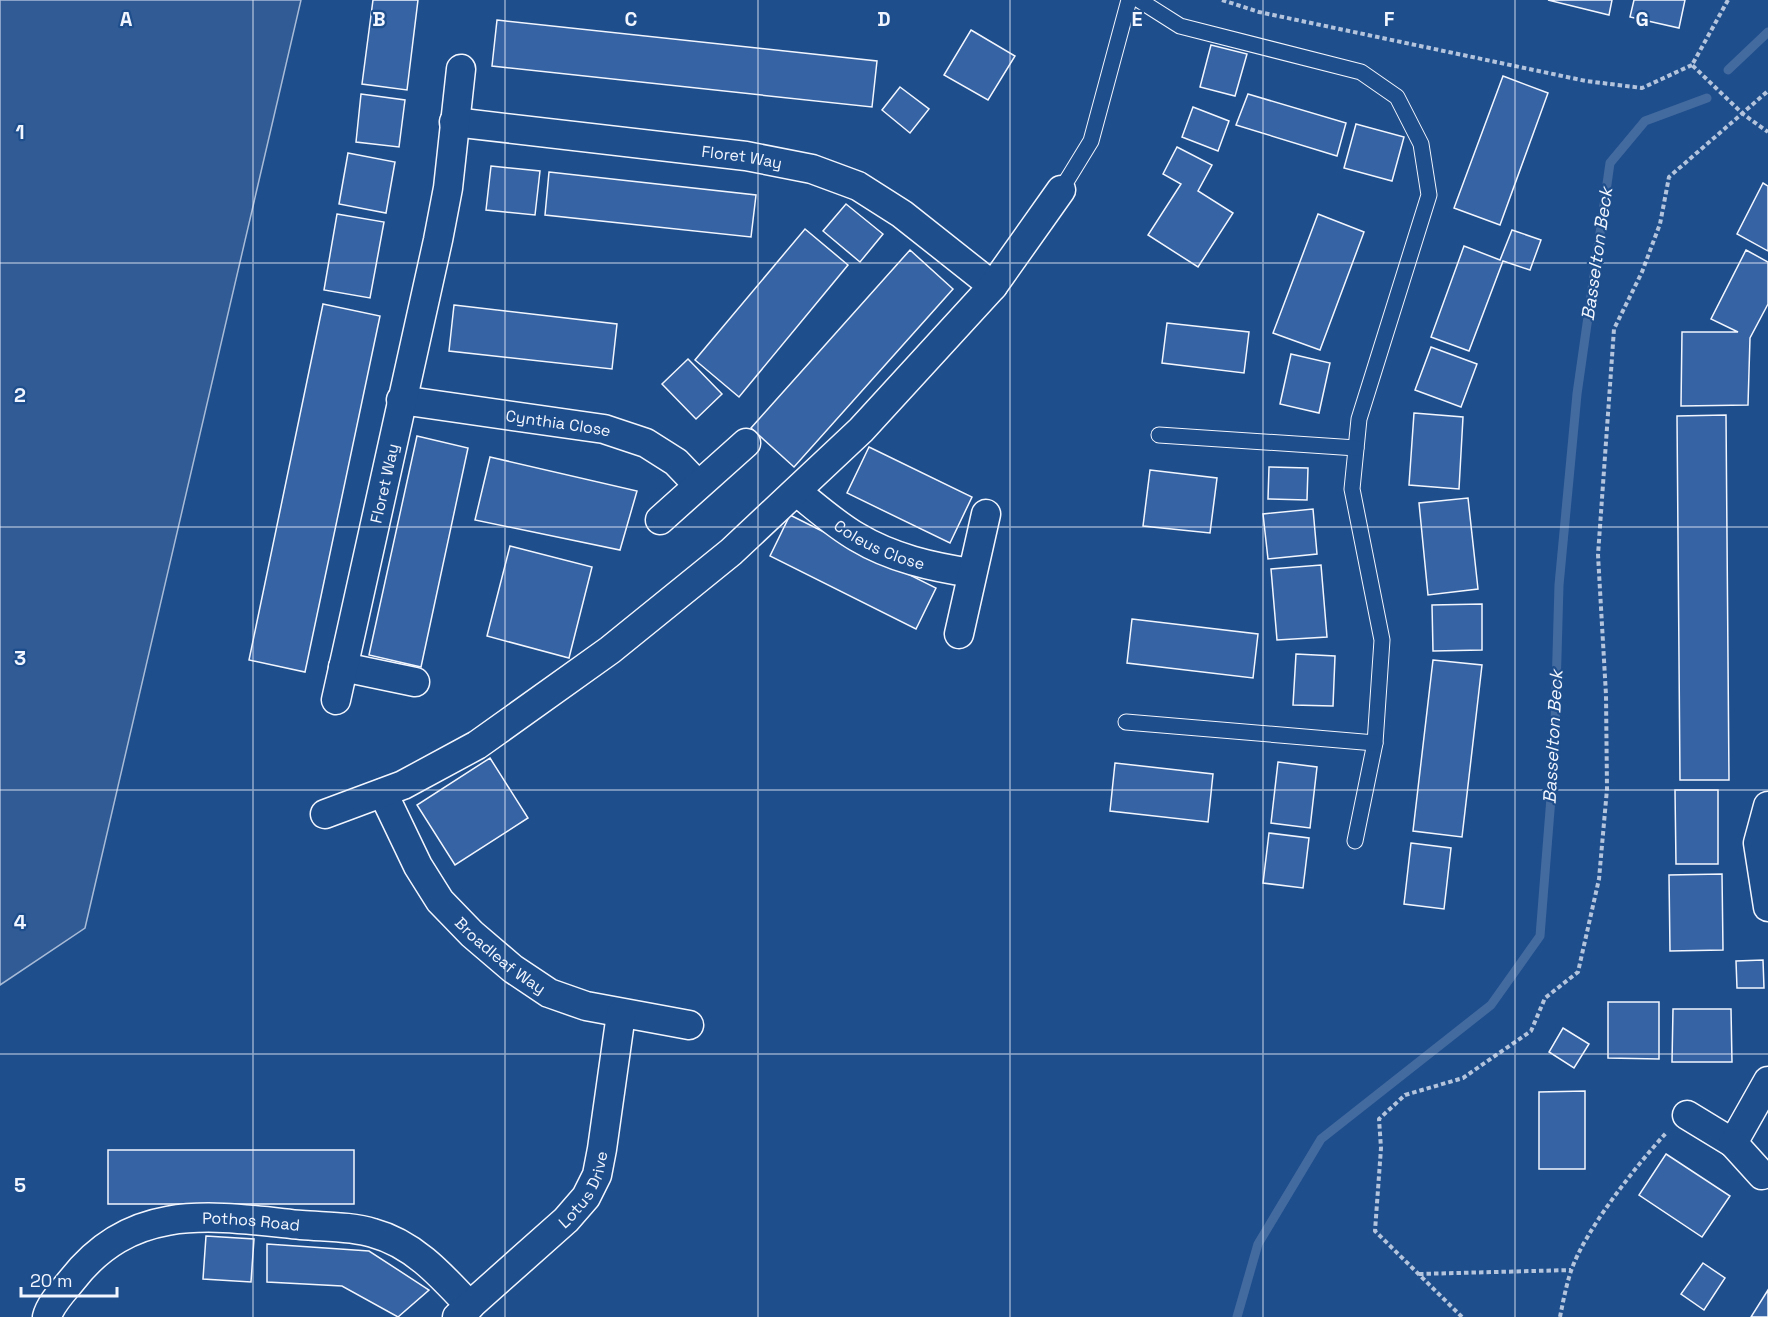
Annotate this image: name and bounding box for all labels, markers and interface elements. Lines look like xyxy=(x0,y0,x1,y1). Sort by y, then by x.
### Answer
text: A xyxy=(120,6,133,32)
text: B xyxy=(372,6,386,32)
text: C xyxy=(625,6,638,32)
text: D xyxy=(877,6,891,32)
text: E xyxy=(1131,6,1143,32)
text: F xyxy=(1384,6,1395,32)
text: G xyxy=(1635,6,1649,32)
text: 1 xyxy=(15,119,25,145)
street label: Floret Way xyxy=(700,141,784,174)
water label: Basselton Beck xyxy=(1576,184,1618,322)
text: 2 xyxy=(14,382,26,408)
street label: Cynthia Close xyxy=(504,405,614,442)
street label: Floret Way xyxy=(365,441,404,525)
street label: Coleus Close xyxy=(830,515,927,574)
text: 3 xyxy=(14,645,26,671)
water label: Basselton Beck xyxy=(1538,667,1568,804)
text: 4 xyxy=(14,909,27,935)
street label: Broadleaf Way xyxy=(450,913,550,999)
street label: Lotus Drive xyxy=(554,1149,612,1233)
text: 5 xyxy=(14,1172,26,1198)
street label: Pothos Road xyxy=(202,1208,301,1236)
scale bar xyxy=(21,1260,117,1298)
text: 20 m xyxy=(30,1269,73,1292)

